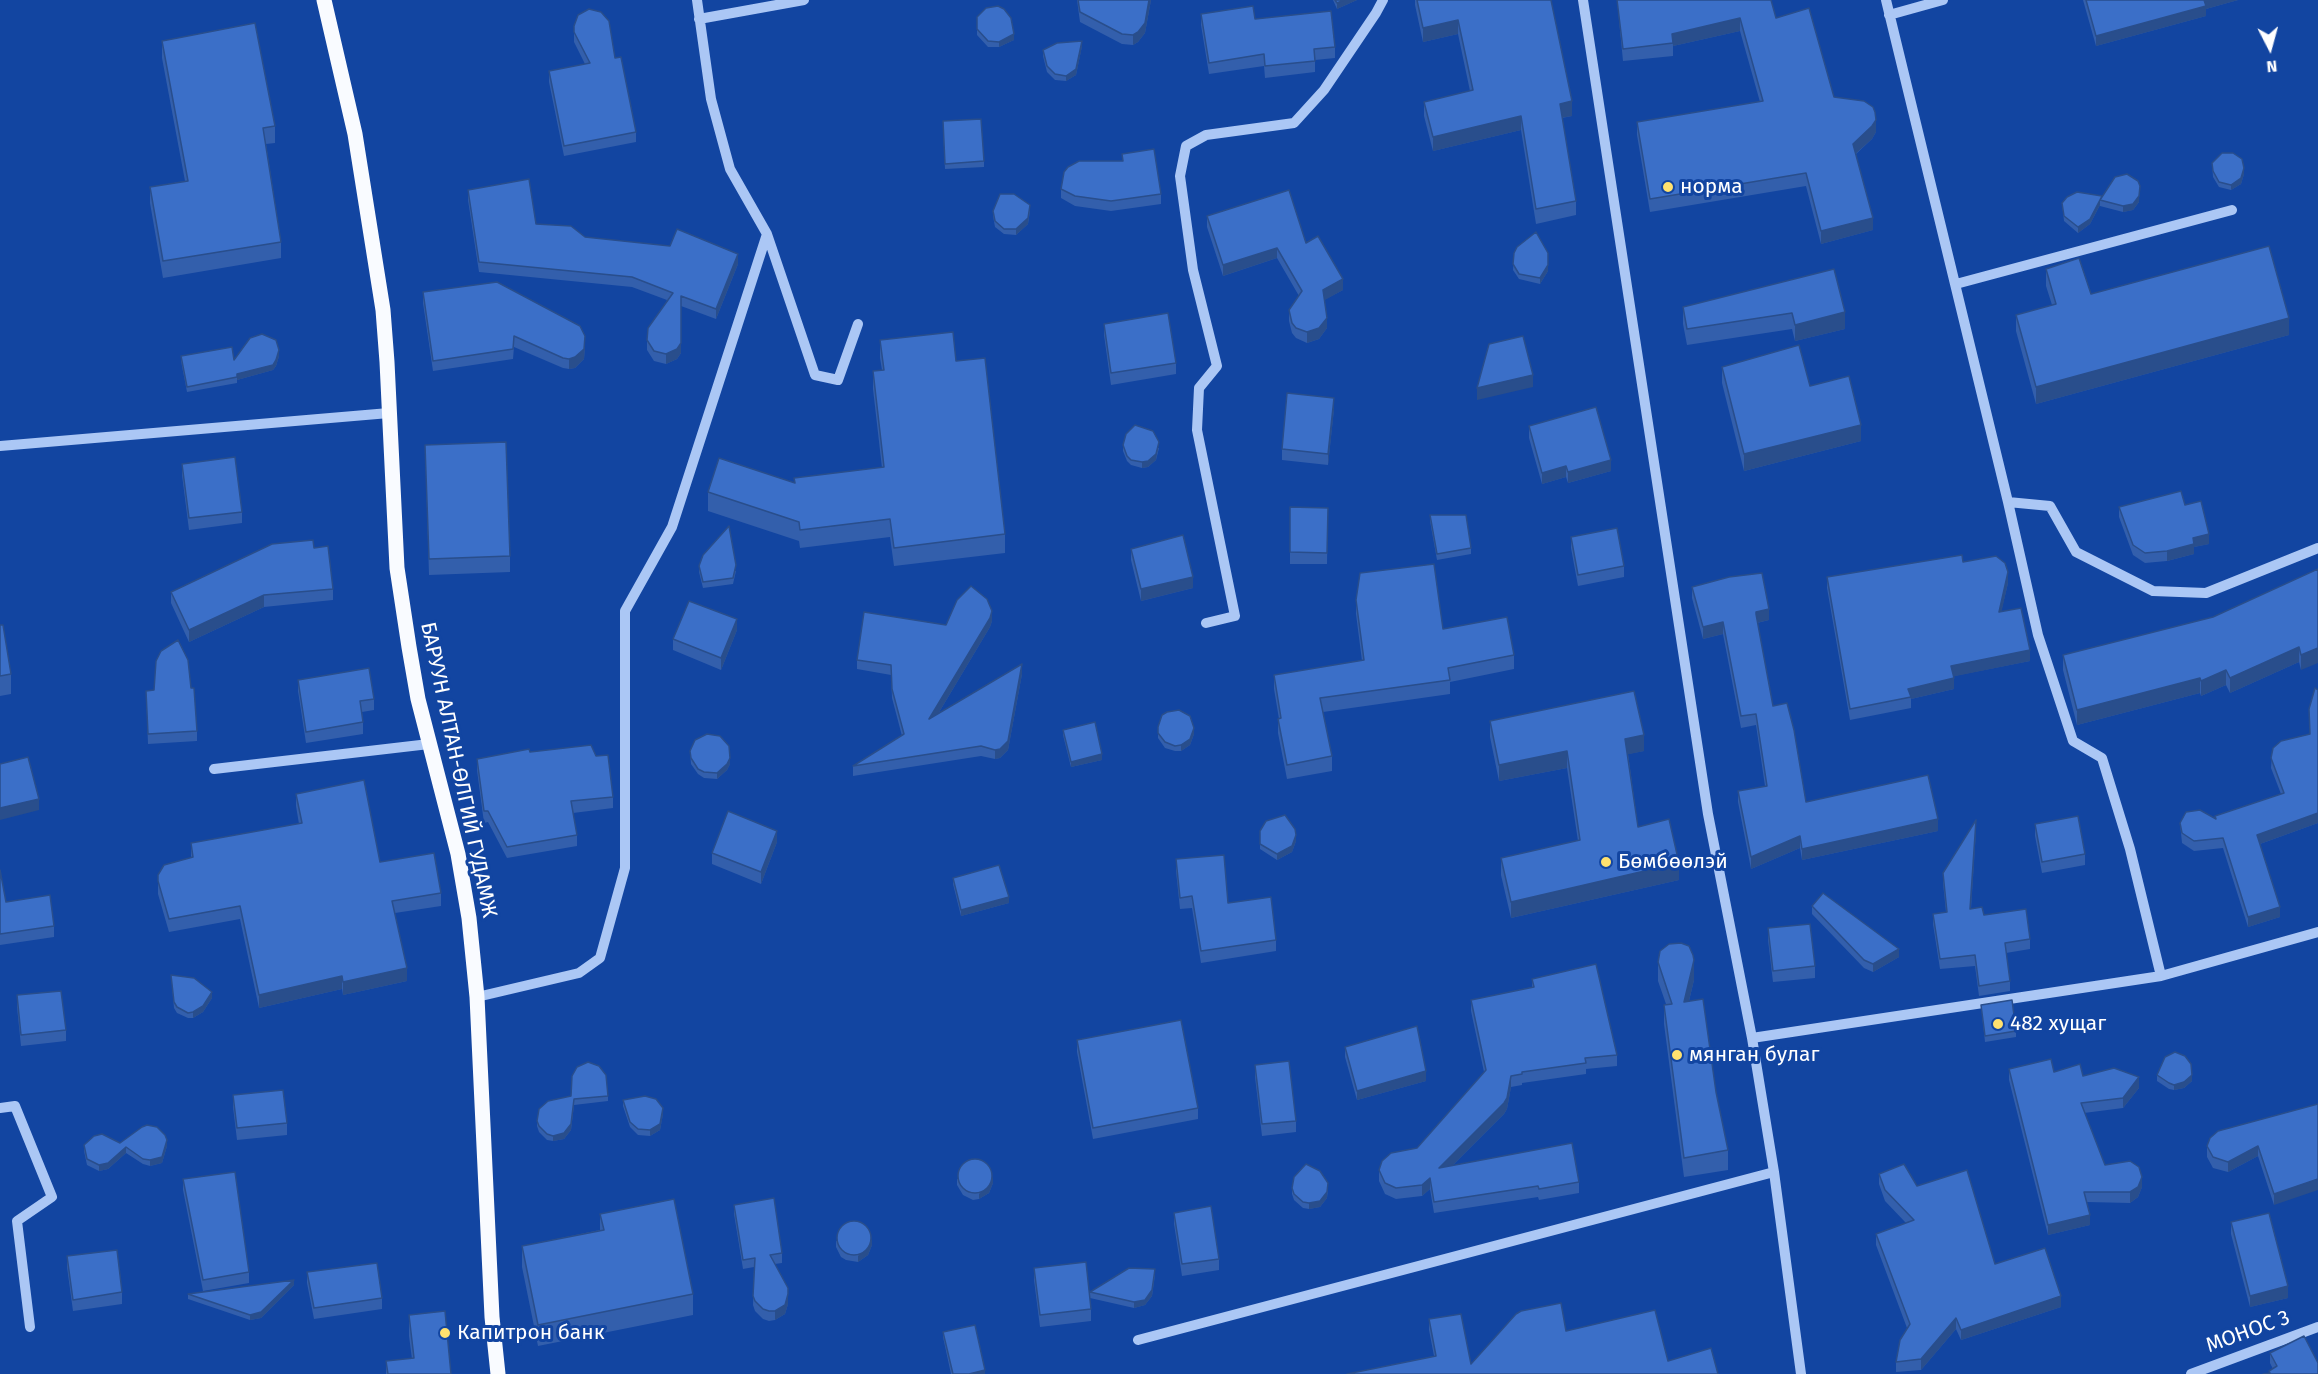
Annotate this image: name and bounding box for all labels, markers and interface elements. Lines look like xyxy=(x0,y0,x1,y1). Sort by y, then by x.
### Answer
north arrow xyxy=(2240,18,2300,78)
text: N xyxy=(2266,56,2278,76)
place label: норма xyxy=(1680,174,1743,200)
marker: норма xyxy=(1661,180,1675,194)
street label: БАРУУН АЛТАН-ӨЛГИЙ ГУДАМЖ xyxy=(414,620,502,920)
place label: Бөмбөөлэй xyxy=(1618,849,1728,875)
marker: Бөмбөөлэй xyxy=(1599,855,1613,869)
place label: 482 хущаг xyxy=(2010,1011,2106,1037)
marker: 482 хущаг xyxy=(1991,1017,2005,1031)
place label: мянган булаг xyxy=(1689,1042,1819,1068)
marker: мянган булаг xyxy=(1670,1048,1684,1062)
street label: МОНОС 3 xyxy=(2203,1305,2293,1359)
place label: Капитрон банк xyxy=(457,1320,605,1346)
marker: Капитрон банк xyxy=(438,1326,452,1340)

